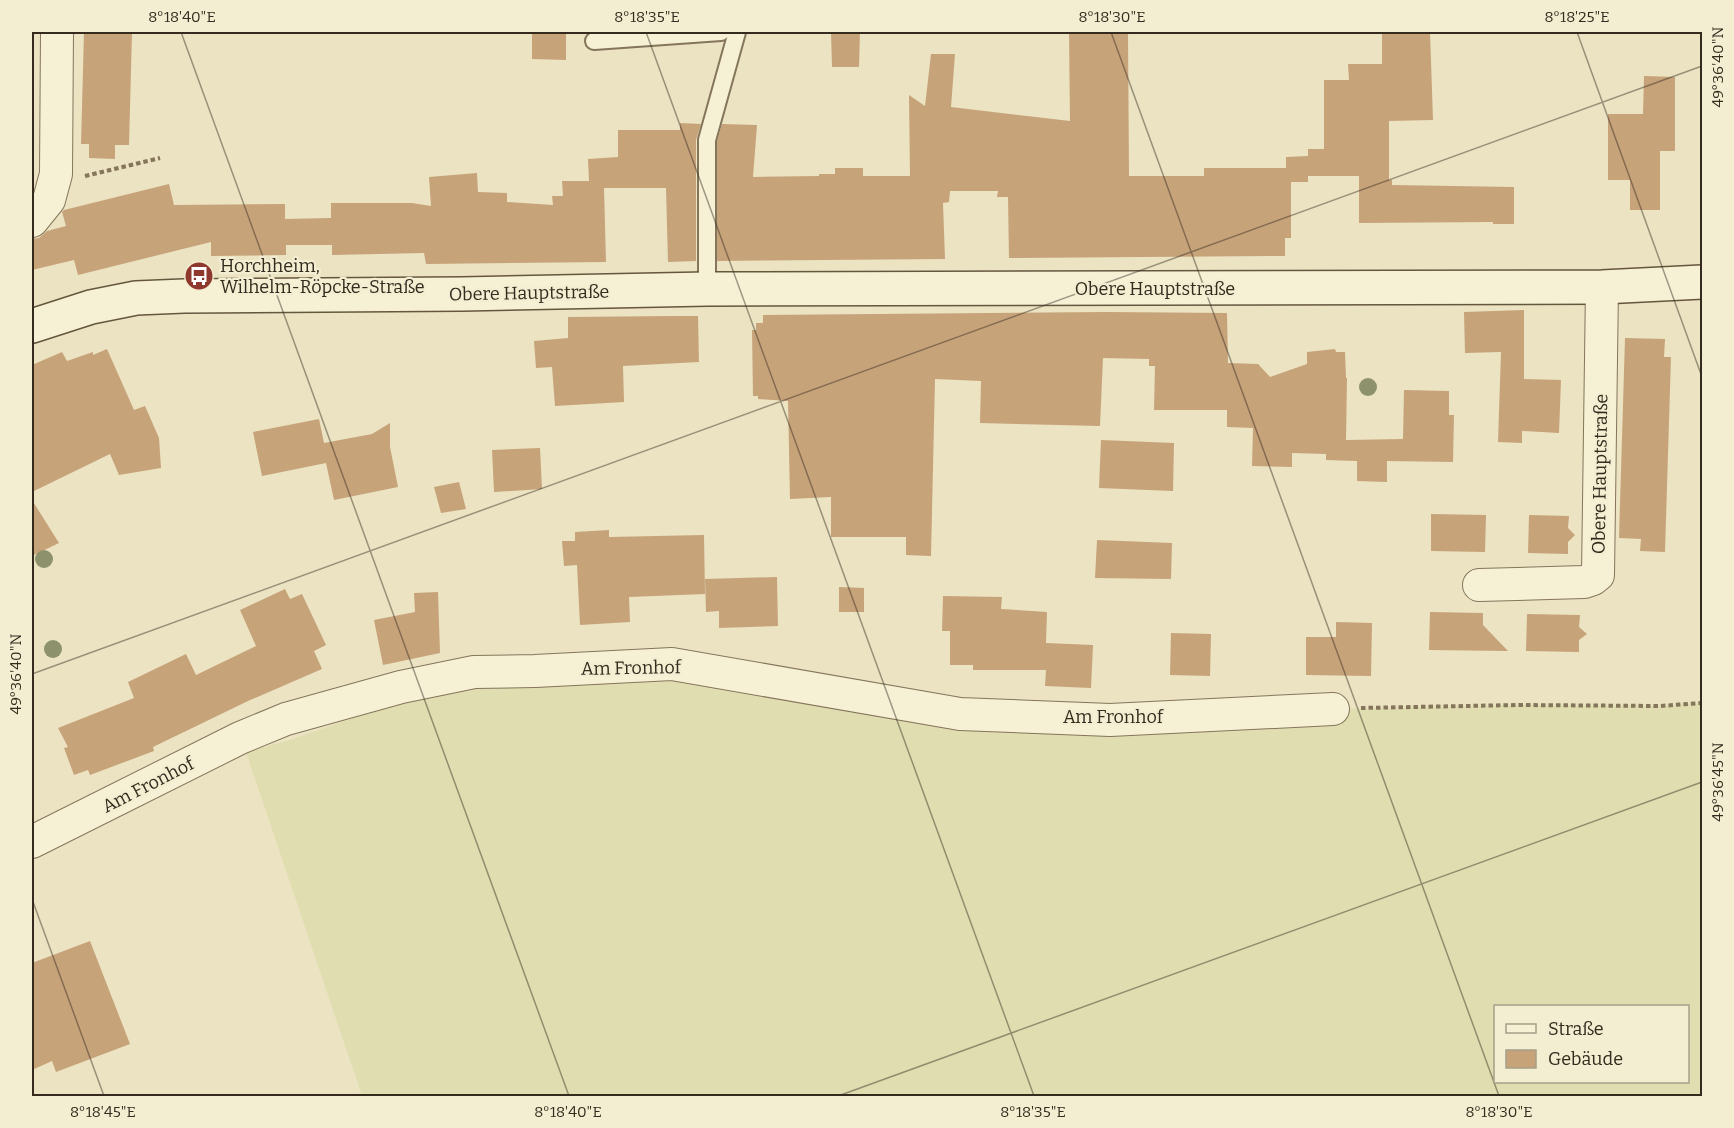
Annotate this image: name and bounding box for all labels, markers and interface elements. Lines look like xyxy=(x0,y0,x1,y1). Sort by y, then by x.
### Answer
text: 8°18'40"E xyxy=(148,8,216,26)
text: 8°18'35"E xyxy=(614,8,680,26)
text: 8°18'30"E xyxy=(1078,8,1146,26)
text: 8°18'25"E xyxy=(1544,8,1610,26)
text: 49°36'40"N xyxy=(1709,26,1727,107)
place label: Horchheim, Wilhelm-Röpcke-Straße xyxy=(220,255,425,298)
bus stop icon: Horchheim, Wilhelm-Röpcke-Straße xyxy=(183,260,215,292)
street label: Obere Hauptstraße xyxy=(1075,278,1235,300)
street label: Obere Hauptstraße xyxy=(449,281,609,305)
street label: Obere Hauptstraße xyxy=(1588,394,1612,554)
text: 49°36'40"N xyxy=(7,633,25,714)
street label: Am Fronhof xyxy=(581,656,683,680)
street label: Am Fronhof xyxy=(1063,706,1165,728)
text: 49°36'45"N xyxy=(1709,742,1727,822)
street label: Am Fronhof xyxy=(98,752,199,818)
legend xyxy=(1494,1005,1689,1083)
text: Straße xyxy=(1548,1018,1604,1040)
text: Gebäude xyxy=(1548,1048,1623,1070)
text: 8°18'45"E xyxy=(70,1103,136,1121)
text: 8°18'40"E xyxy=(534,1103,602,1121)
text: 8°18'35"E xyxy=(1000,1103,1066,1121)
text: 8°18'30"E xyxy=(1465,1103,1533,1121)

